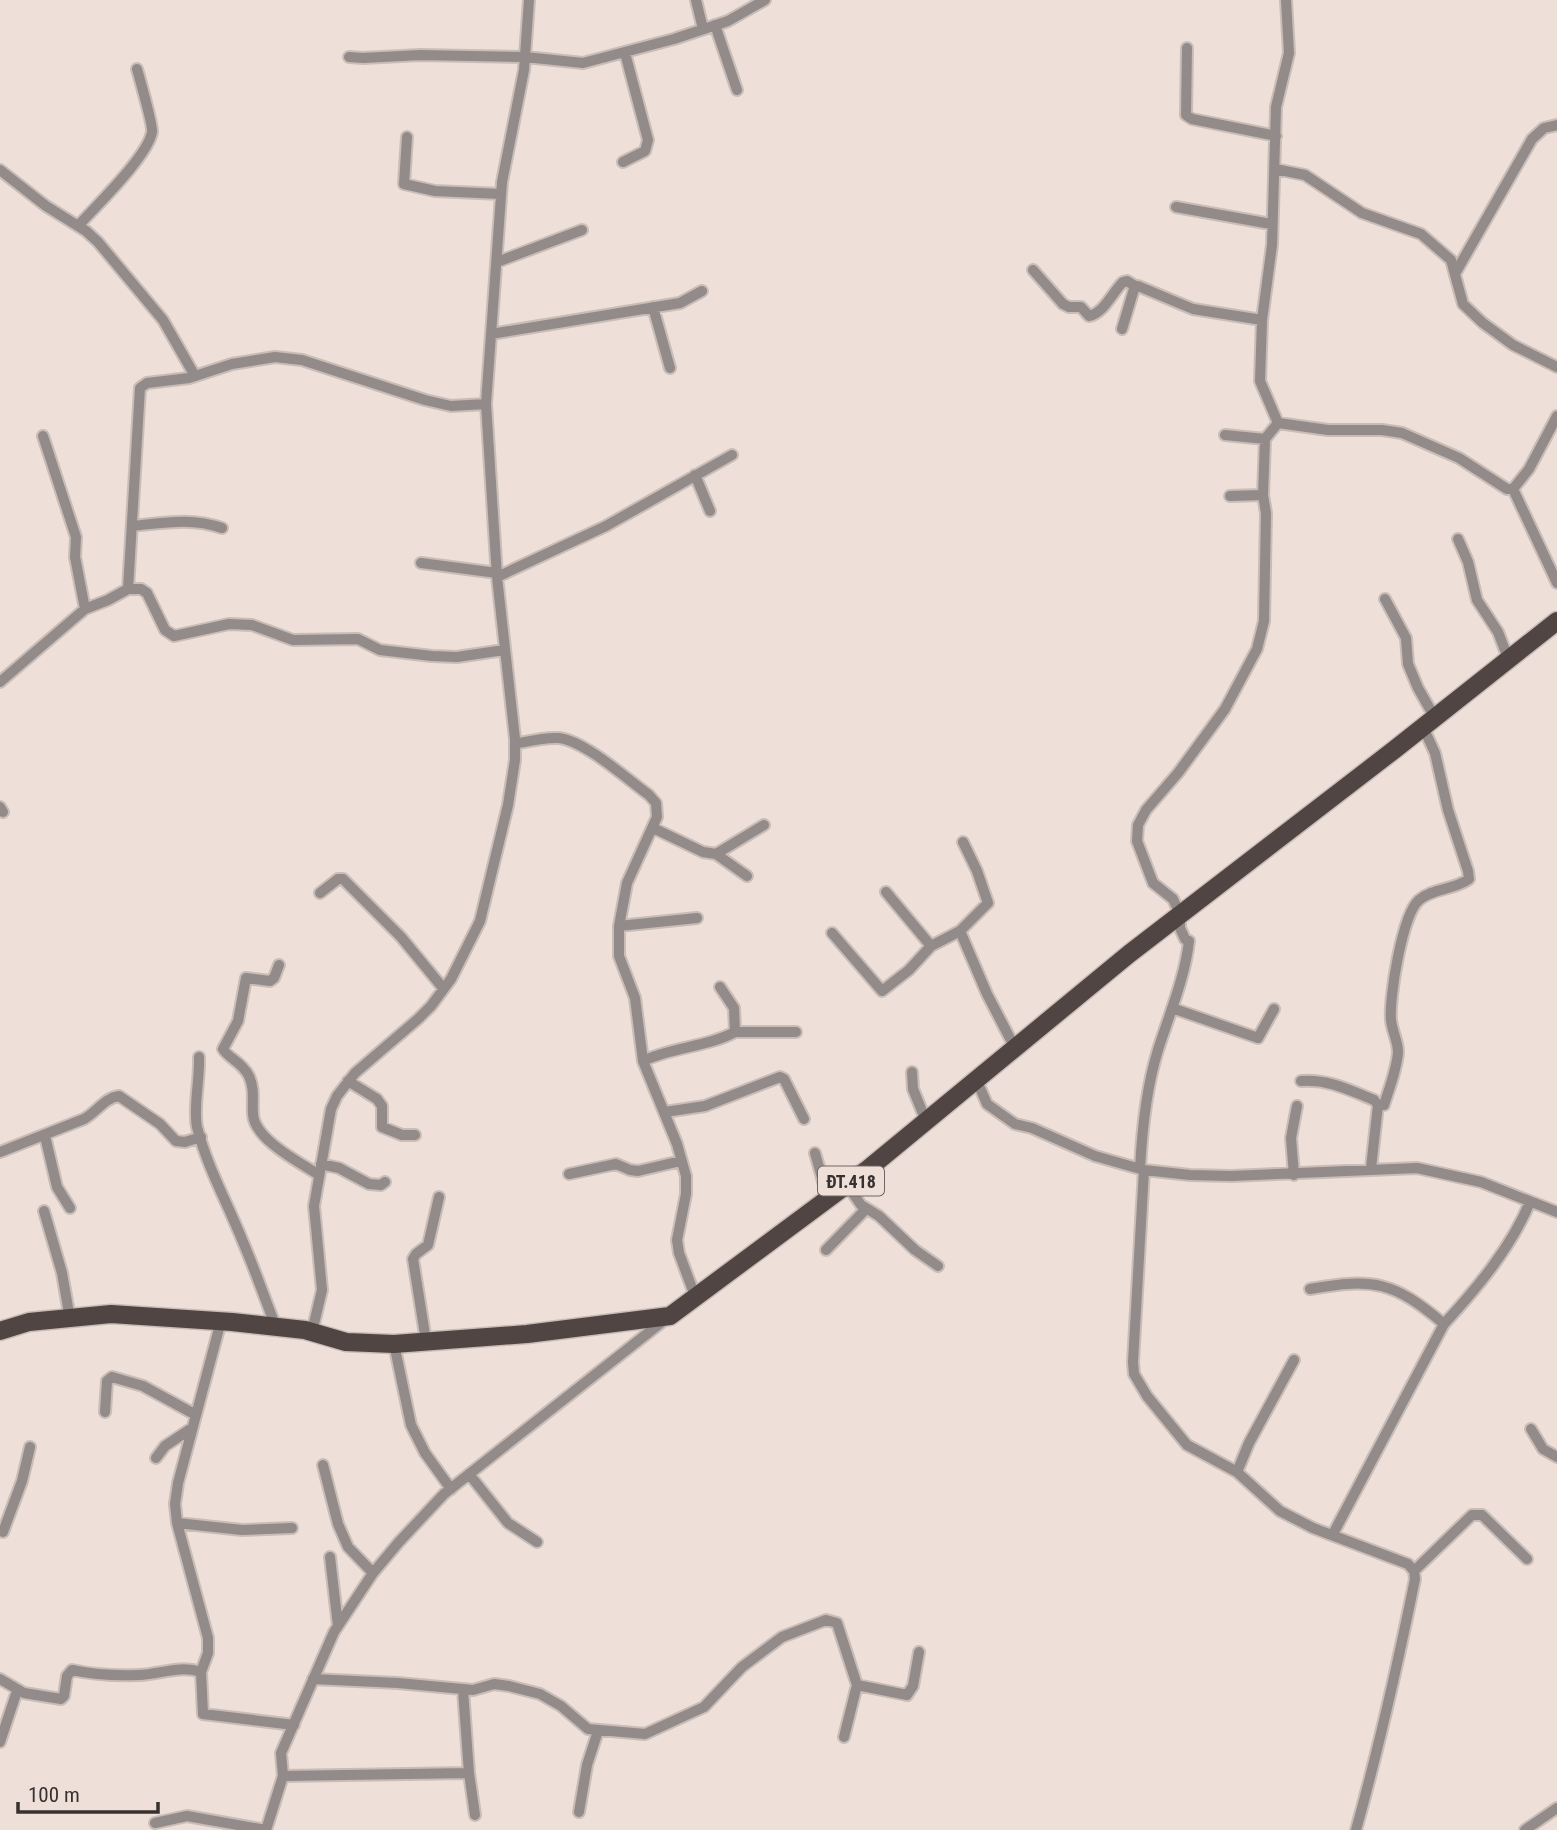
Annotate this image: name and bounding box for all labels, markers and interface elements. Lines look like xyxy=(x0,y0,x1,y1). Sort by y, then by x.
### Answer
road number: ĐT.418 xyxy=(818,1166,884,1196)
scale bar xyxy=(18,1770,158,1814)
text: 100 m xyxy=(28,1783,80,1807)

